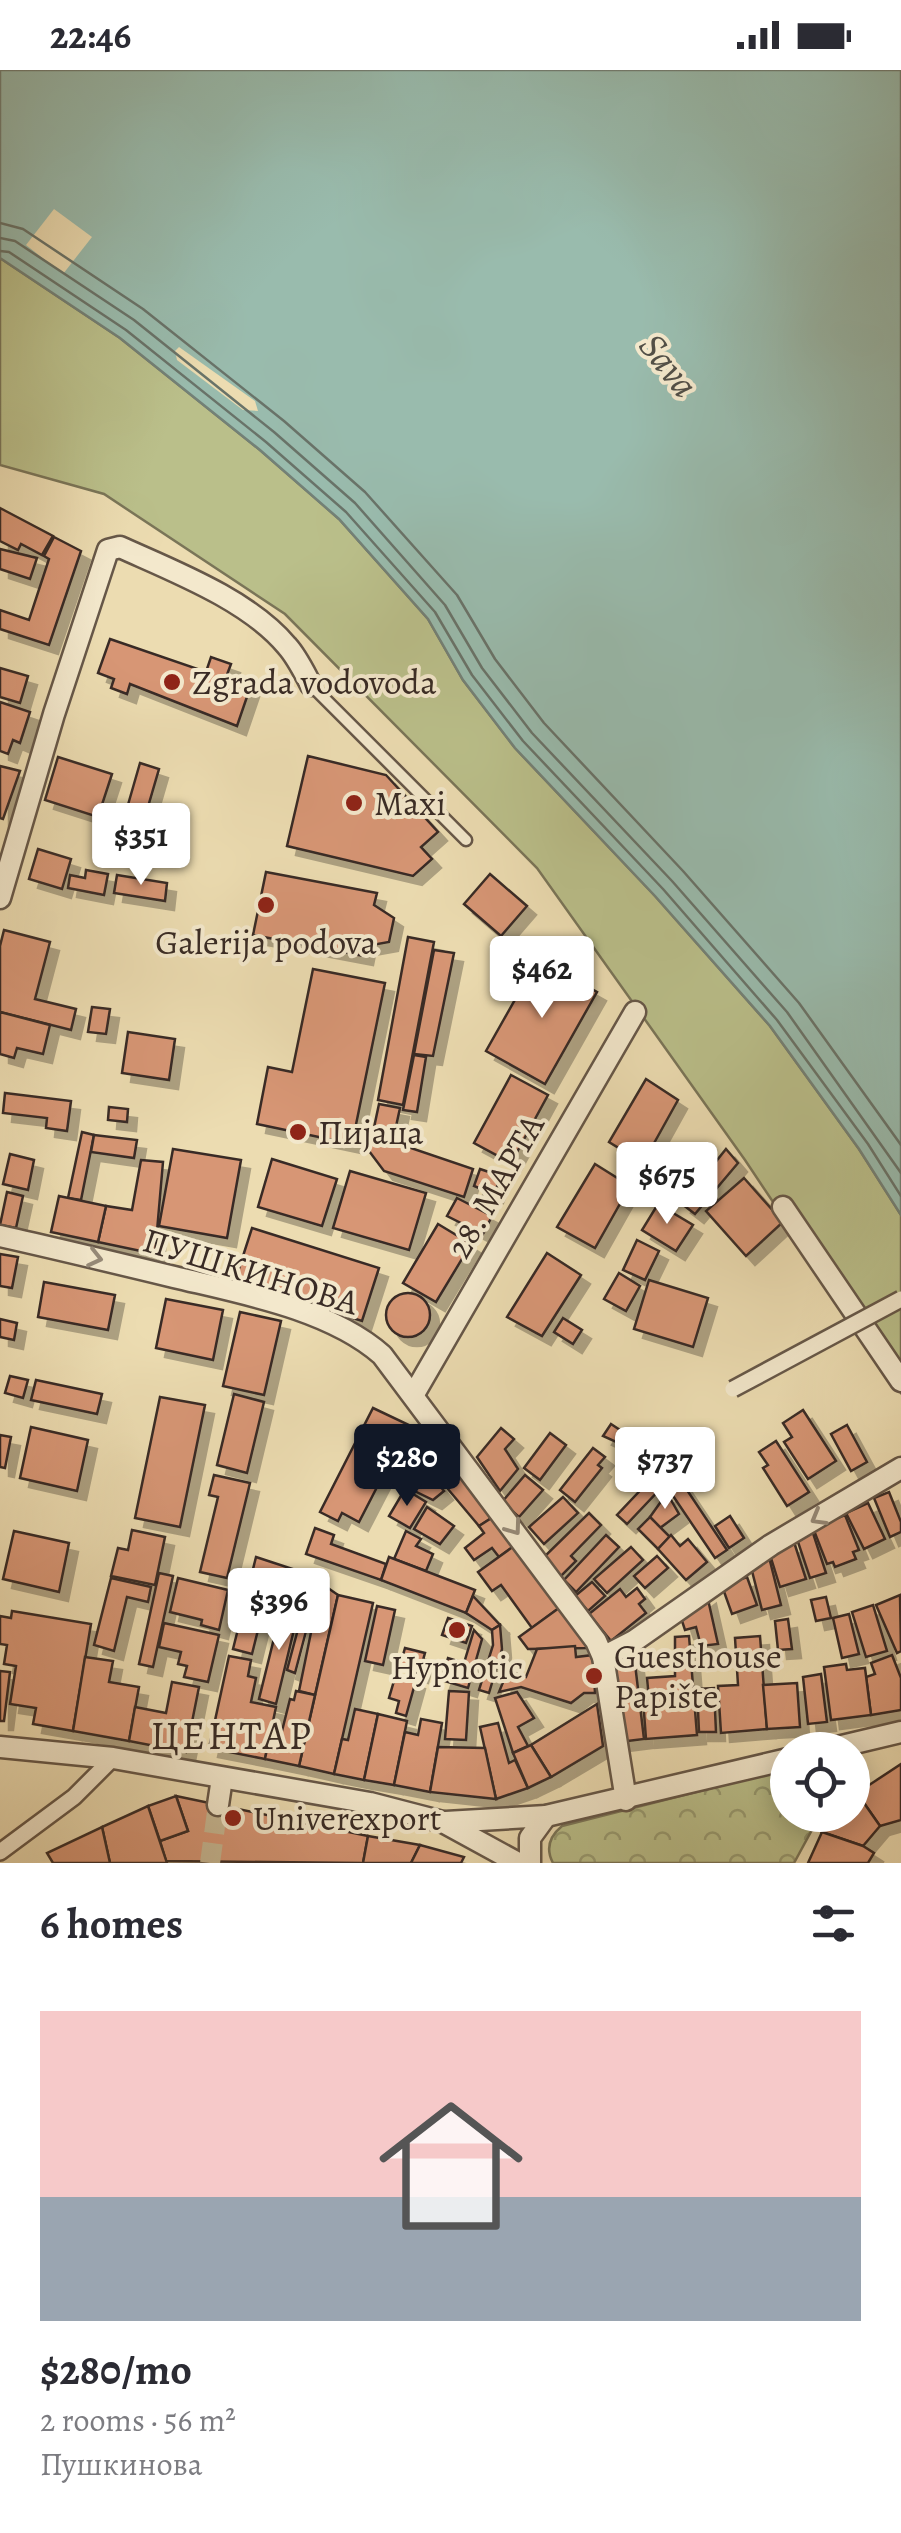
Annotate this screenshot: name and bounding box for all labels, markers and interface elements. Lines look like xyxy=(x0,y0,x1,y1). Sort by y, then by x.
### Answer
text: 22:46 xyxy=(50,9,131,61)
water label: Sava xyxy=(627,322,711,408)
place label: Zgrada vodovoda xyxy=(192,658,437,706)
marker: Zgrada vodovoda xyxy=(161,671,183,693)
place label: Maxi xyxy=(374,779,446,827)
marker: Maxi xyxy=(343,792,365,814)
pin: $351 xyxy=(82,803,200,888)
text: $351 xyxy=(114,813,168,857)
marker: Galerija podova xyxy=(255,894,277,916)
place label: Galerija podova xyxy=(155,918,378,966)
pin: $462 xyxy=(483,936,601,1021)
text: $462 xyxy=(512,946,572,990)
street label: 28. МАРТА xyxy=(435,1105,556,1267)
place label: Пијаца xyxy=(318,1108,424,1156)
marker: Пијаца xyxy=(287,1121,309,1143)
pin: $675 xyxy=(608,1142,726,1227)
text: $675 xyxy=(638,1152,696,1196)
street label: ПУШКИНОВА xyxy=(137,1215,365,1327)
one-way arrow xyxy=(86,1246,103,1267)
pin: $280 xyxy=(348,1424,466,1509)
pin: $737 xyxy=(606,1427,724,1512)
text: $280 xyxy=(376,1434,438,1478)
text: $737 xyxy=(637,1437,693,1481)
one-way arrow xyxy=(810,1506,828,1525)
one-way arrow xyxy=(501,1517,520,1536)
pin: $396 xyxy=(220,1568,338,1653)
text: $396 xyxy=(250,1578,308,1622)
marker: Hypnotic xyxy=(446,1619,468,1641)
place label: Guesthouse Papište xyxy=(614,1632,782,1720)
place label: Hypnotic xyxy=(391,1643,523,1691)
marker: Guesthouse Papište xyxy=(583,1665,605,1687)
district label: ЦЕНТАР xyxy=(151,1708,313,1763)
map controls xyxy=(770,1732,870,1832)
button: locate xyxy=(770,1732,870,1832)
place label: Univerexport xyxy=(253,1794,441,1842)
marker: Univerexport xyxy=(222,1807,244,1829)
text: 6 homes xyxy=(40,1895,183,1952)
icon: filters xyxy=(806,1896,861,1951)
icon: home xyxy=(361,2076,541,2256)
text: $280/mo xyxy=(40,2341,192,2398)
text: 2 rooms · 56 m² xyxy=(40,2398,236,2442)
text: Пушкинова xyxy=(40,2442,203,2486)

